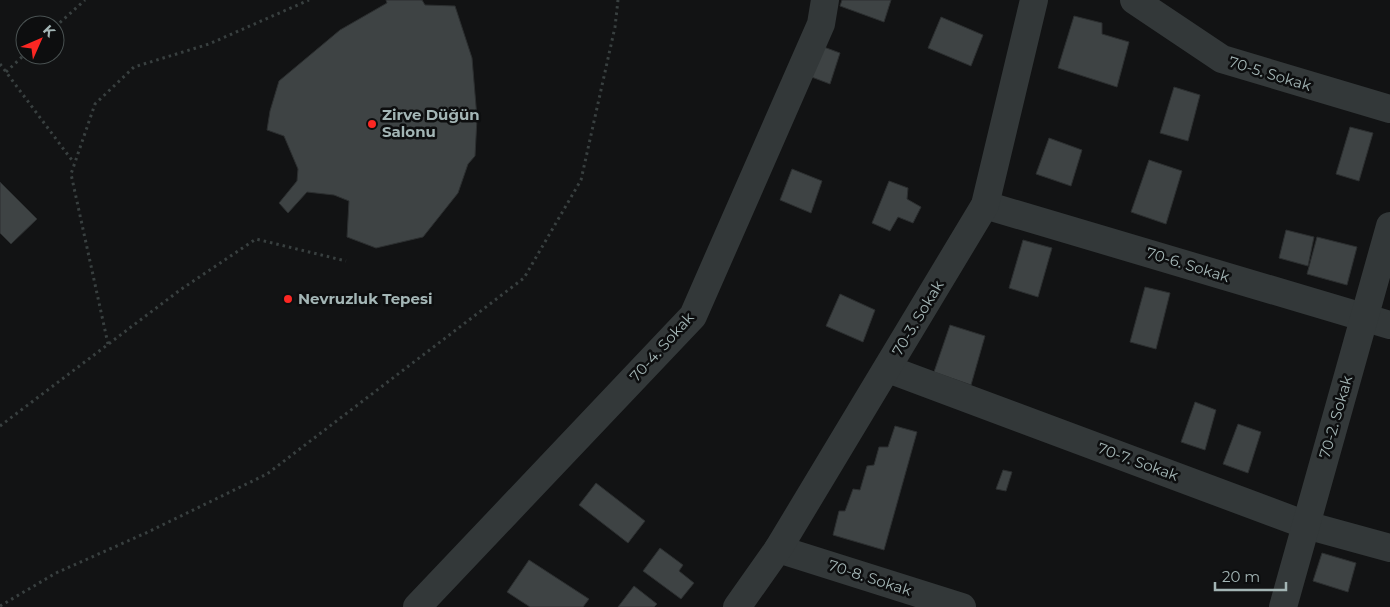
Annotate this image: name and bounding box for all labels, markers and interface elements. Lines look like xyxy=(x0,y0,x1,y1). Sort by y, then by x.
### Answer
north arrow xyxy=(15,15,65,65)
text: K xyxy=(39,21,60,41)
street label: 70-5. Sokak xyxy=(1227,52,1314,95)
place label: Zirve Düğün Salonu xyxy=(382,105,480,141)
marker: Zirve Düğün Salonu xyxy=(366,118,378,130)
street label: 70-6. Sokak xyxy=(1144,243,1232,286)
street label: 70-3. Sokak xyxy=(888,276,948,359)
place label: Nevruzluk Tepesi xyxy=(298,289,432,308)
marker: Nevruzluk Tepesi xyxy=(282,293,294,305)
street label: 70-4. Sokak xyxy=(625,308,698,385)
street label: 70-2. Sokak xyxy=(1315,373,1356,460)
street label: 70-7. Sokak xyxy=(1095,438,1181,485)
street label: 70-8. Sokak xyxy=(826,555,914,600)
scale bar xyxy=(1215,560,1286,592)
text: 20 m xyxy=(1222,567,1260,586)

